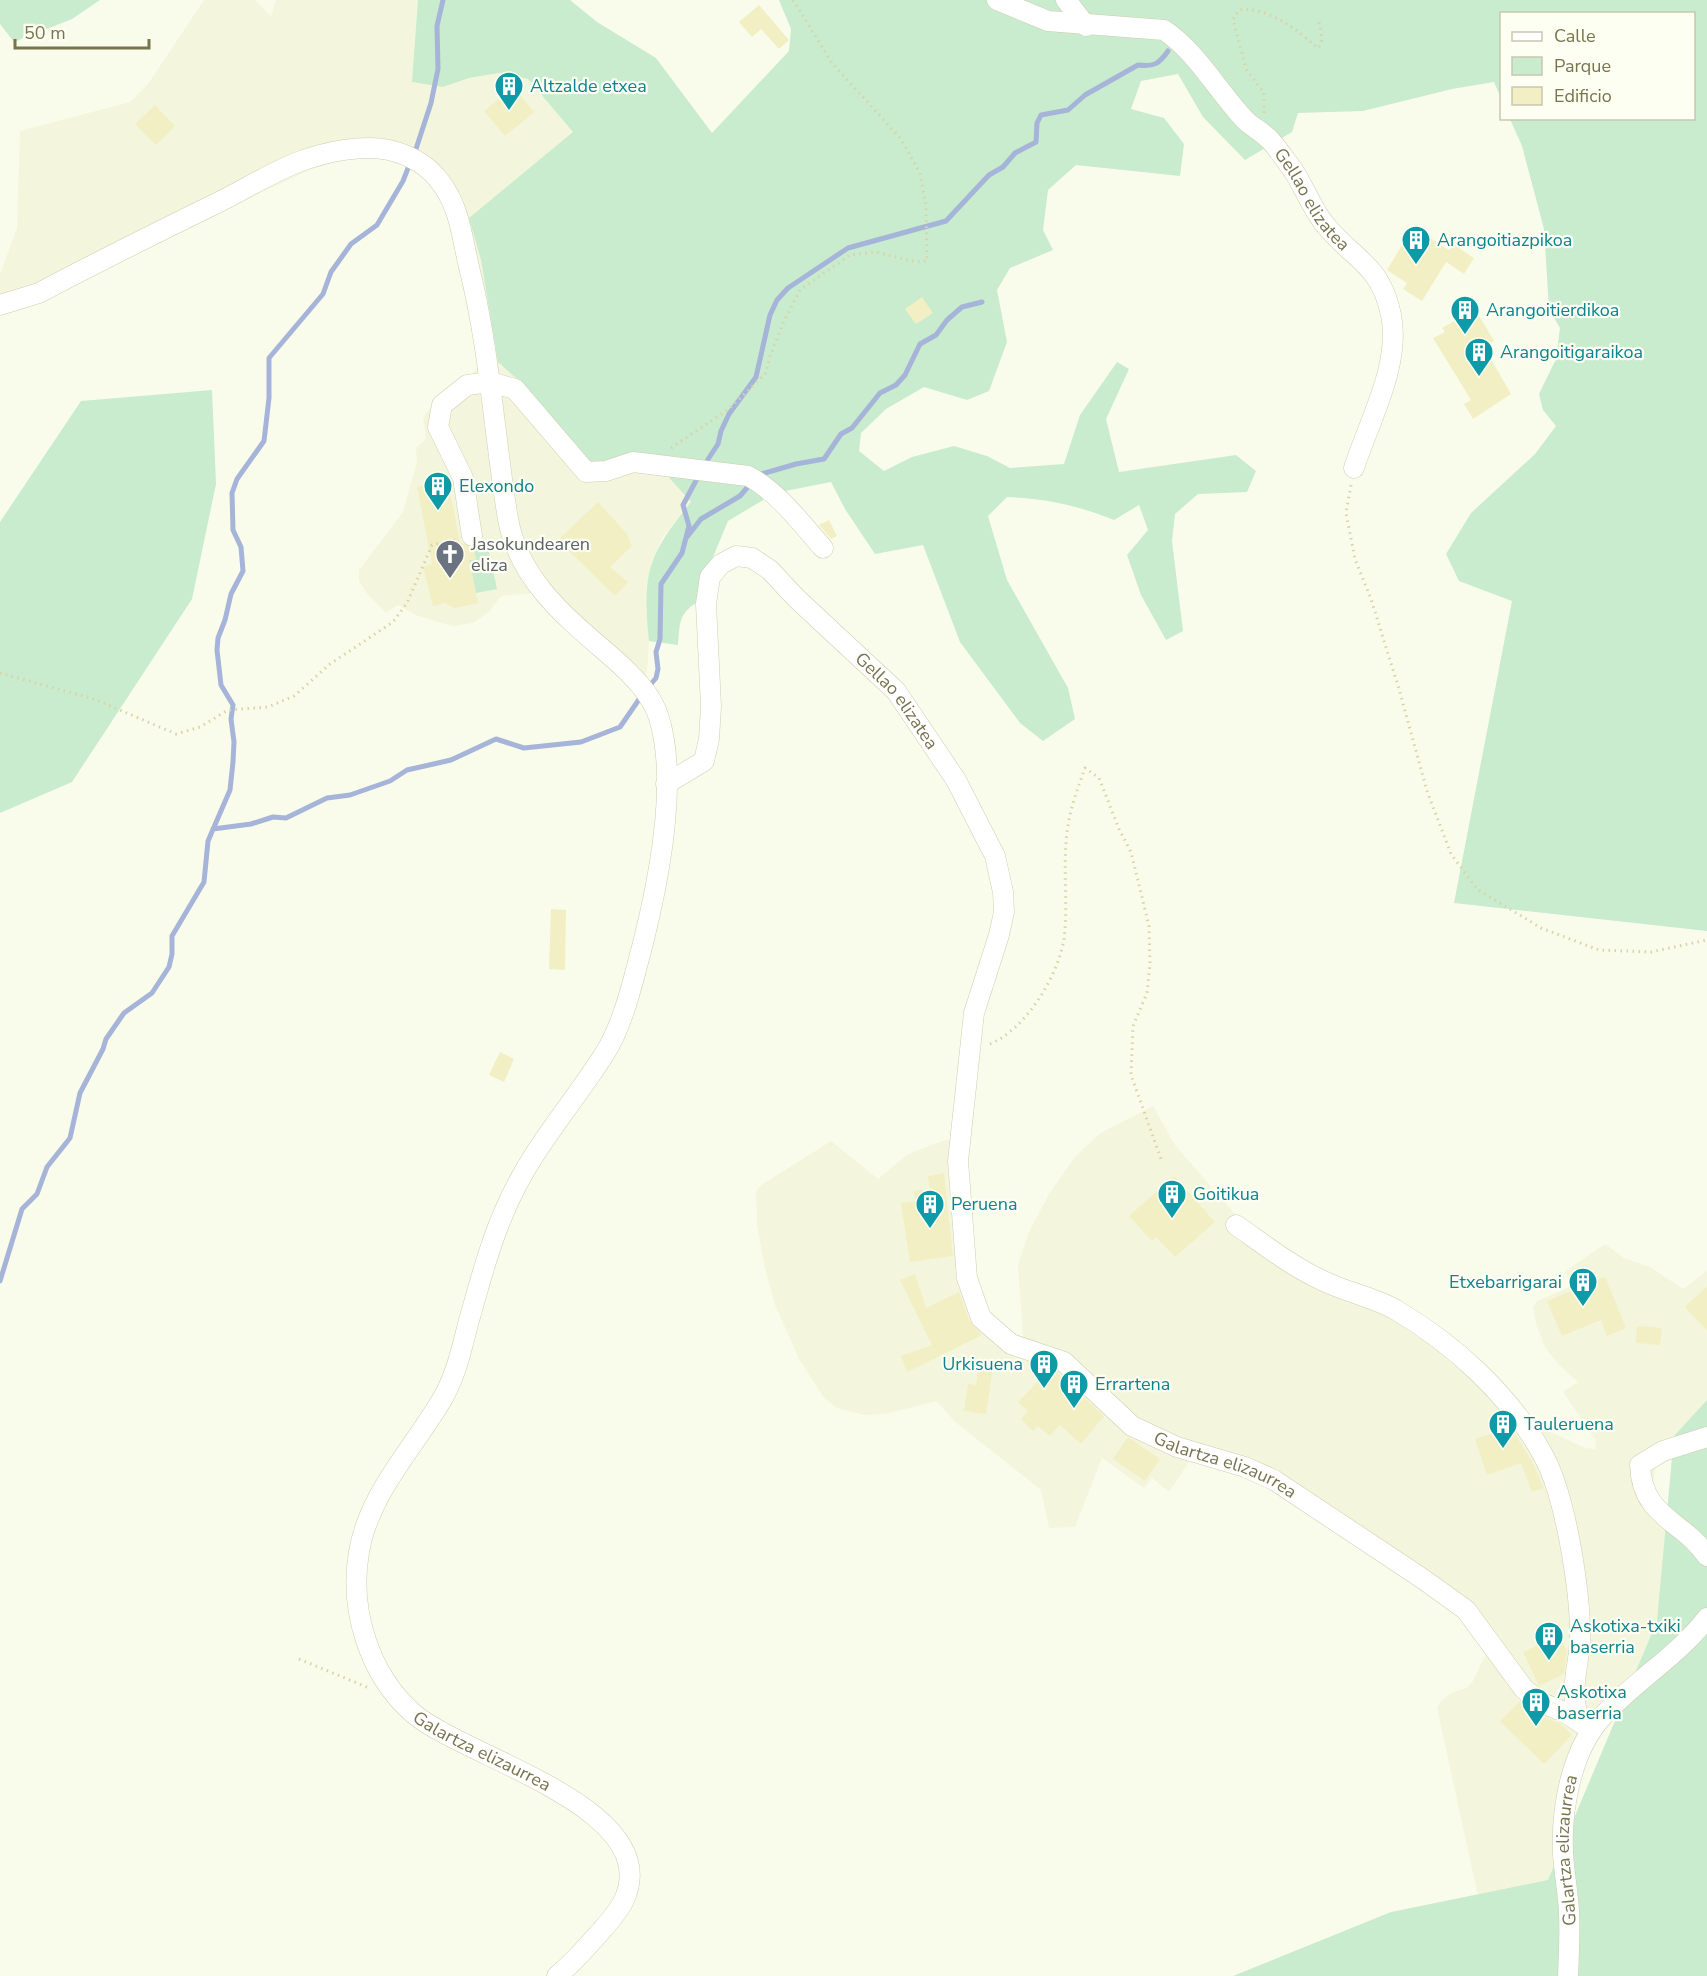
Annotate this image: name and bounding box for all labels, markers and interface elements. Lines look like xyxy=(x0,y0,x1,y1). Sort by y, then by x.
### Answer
scale bar xyxy=(15,12,148,50)
legend xyxy=(1500,12,1695,120)
text: 50 m xyxy=(24,21,66,45)
text: Calle xyxy=(1554,24,1596,48)
text: Parque xyxy=(1554,54,1611,78)
building icon: Altzalde etxea xyxy=(493,70,525,112)
place label: Altzalde etxea xyxy=(530,74,647,98)
text: Edificio xyxy=(1554,84,1612,108)
street label: Gellao elizatea xyxy=(1269,143,1355,256)
building icon: Arangoitiazpikoa xyxy=(1400,224,1432,266)
place label: Arangoitiazpikoa xyxy=(1437,228,1572,252)
building icon: Arangoitierdikoa xyxy=(1449,294,1481,336)
place label: Arangoitierdikoa xyxy=(1486,298,1619,322)
building icon: Arangoitigaraikoa xyxy=(1463,336,1495,378)
place label: Arangoitigaraikoa xyxy=(1500,340,1643,364)
building icon: Elexondo xyxy=(422,470,454,512)
place label: Elexondo xyxy=(459,474,534,498)
place label: Jasokundearen eliza xyxy=(470,532,590,577)
church icon: Jasokundearen eliza xyxy=(434,538,466,580)
street label: Gellao elizatea xyxy=(850,647,944,754)
building icon: Goitikua xyxy=(1156,1178,1188,1220)
place label: Goitikua xyxy=(1193,1182,1259,1206)
building icon: Peruena xyxy=(914,1188,946,1230)
place label: Peruena xyxy=(951,1192,1017,1216)
building icon: Etxebarrigarai xyxy=(1567,1266,1599,1308)
place label: Etxebarrigarai xyxy=(1449,1270,1562,1294)
building icon: Urkisuena xyxy=(1028,1348,1060,1390)
place label: Urkisuena xyxy=(942,1352,1023,1376)
building icon: Errartena xyxy=(1058,1368,1090,1410)
place label: Errartena xyxy=(1095,1372,1170,1396)
building icon: Tauleruena xyxy=(1487,1408,1519,1450)
place label: Tauleruena xyxy=(1524,1412,1614,1436)
street label: Galartza elizaurrea xyxy=(1150,1426,1301,1504)
place label: Askotixa-txiki baserria xyxy=(1570,1614,1681,1659)
building icon: Askotixa-txiki baserria xyxy=(1533,1620,1565,1662)
place label: Askotixa baserria xyxy=(1557,1680,1627,1725)
building icon: Askotixa baserria xyxy=(1520,1686,1552,1728)
street label: Galartza elizaurrea xyxy=(408,1705,555,1797)
street label: Galartza elizaurrea xyxy=(1551,1772,1583,1926)

